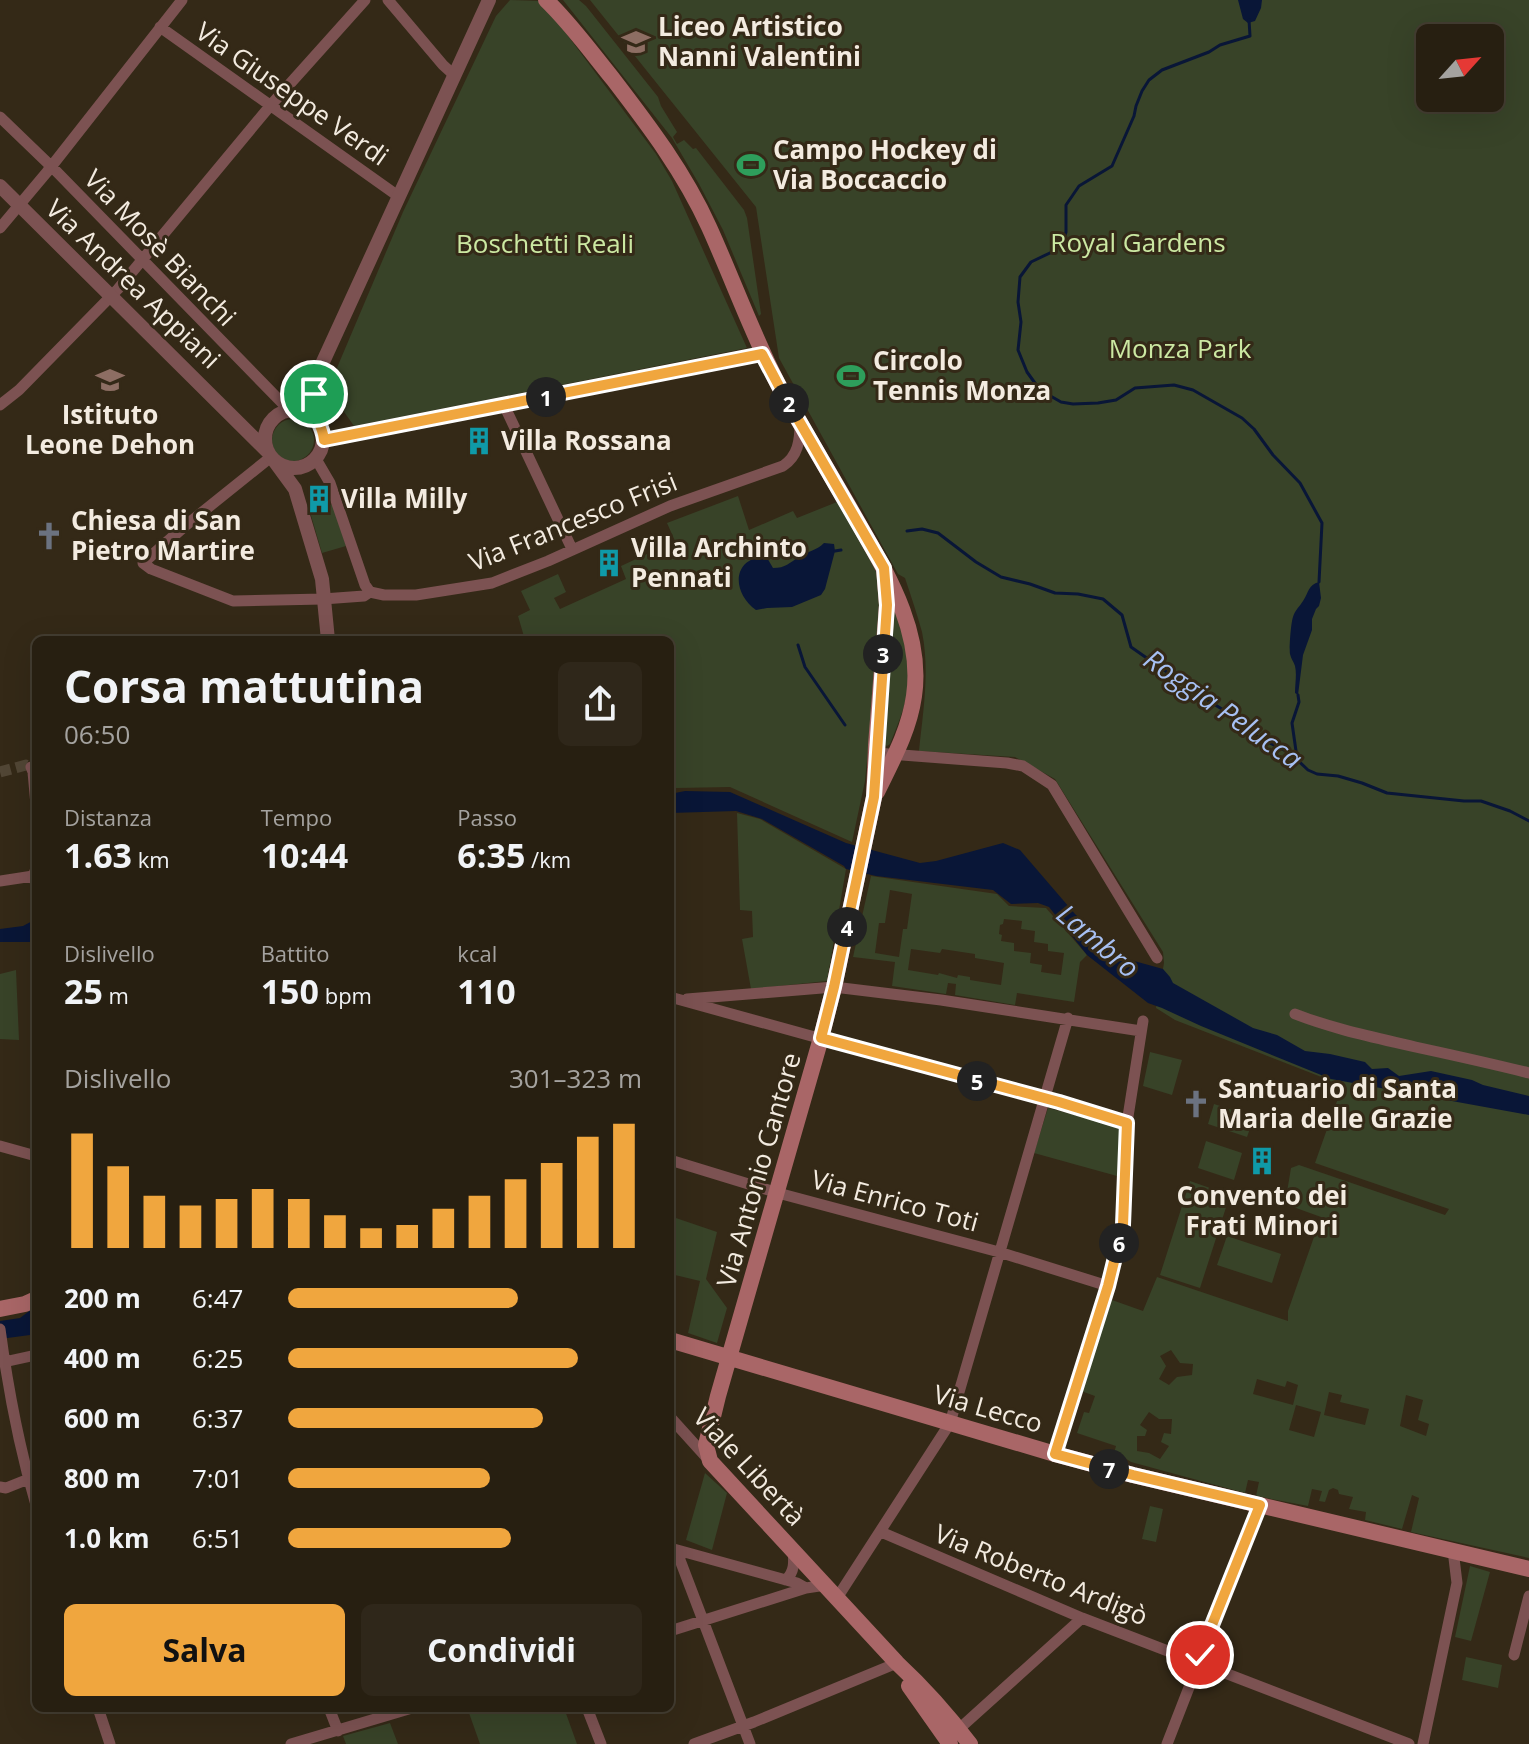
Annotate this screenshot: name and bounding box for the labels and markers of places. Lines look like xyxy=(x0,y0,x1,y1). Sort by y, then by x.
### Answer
place label: Liceo Artistico Nanni Valentini xyxy=(658,8,861,74)
school or university icon: Liceo Artistico Nanni Valentini xyxy=(621,27,651,57)
place label: Campo Hockey di Via Boccaccio xyxy=(773,131,997,197)
sports icon: Campo Hockey di Via Boccaccio xyxy=(736,150,766,180)
place label: Circolo Tennis Monza xyxy=(873,342,1051,408)
pin xyxy=(280,360,348,428)
sports icon: Circolo Tennis Monza xyxy=(836,361,866,391)
school or university icon: Istituto Leone Dehon xyxy=(95,365,125,395)
pin: 1 xyxy=(526,377,566,417)
pin: 2 xyxy=(769,383,809,423)
place label: Istituto Leone Dehon xyxy=(25,396,195,462)
place label: Villa Rossana xyxy=(501,422,672,458)
building icon: Villa Rossana xyxy=(464,426,494,456)
place label: Villa Milly xyxy=(341,480,467,516)
building icon: Villa Milly xyxy=(304,484,334,514)
place label: Chiesa di San Pietro Martire xyxy=(71,502,255,568)
church icon: Chiesa di San Pietro Martire xyxy=(34,521,64,551)
place label: Villa Archinto Pennati xyxy=(631,529,807,595)
building icon: Villa Archinto Pennati xyxy=(594,548,624,578)
pin: 3 xyxy=(863,634,903,674)
pin: 4 xyxy=(827,907,867,947)
pin: 5 xyxy=(957,1061,997,1101)
place label: Santuario di Santa Maria delle Grazie xyxy=(1218,1070,1457,1136)
church icon: Santuario di Santa Maria delle Grazie xyxy=(1181,1089,1211,1119)
building icon: Convento dei Frati Minori xyxy=(1247,1146,1277,1176)
place label: Convento dei Frati Minori xyxy=(1177,1177,1347,1243)
pin: 6 xyxy=(1099,1223,1139,1263)
pin: 7 xyxy=(1089,1449,1129,1489)
pin xyxy=(1166,1621,1234,1689)

